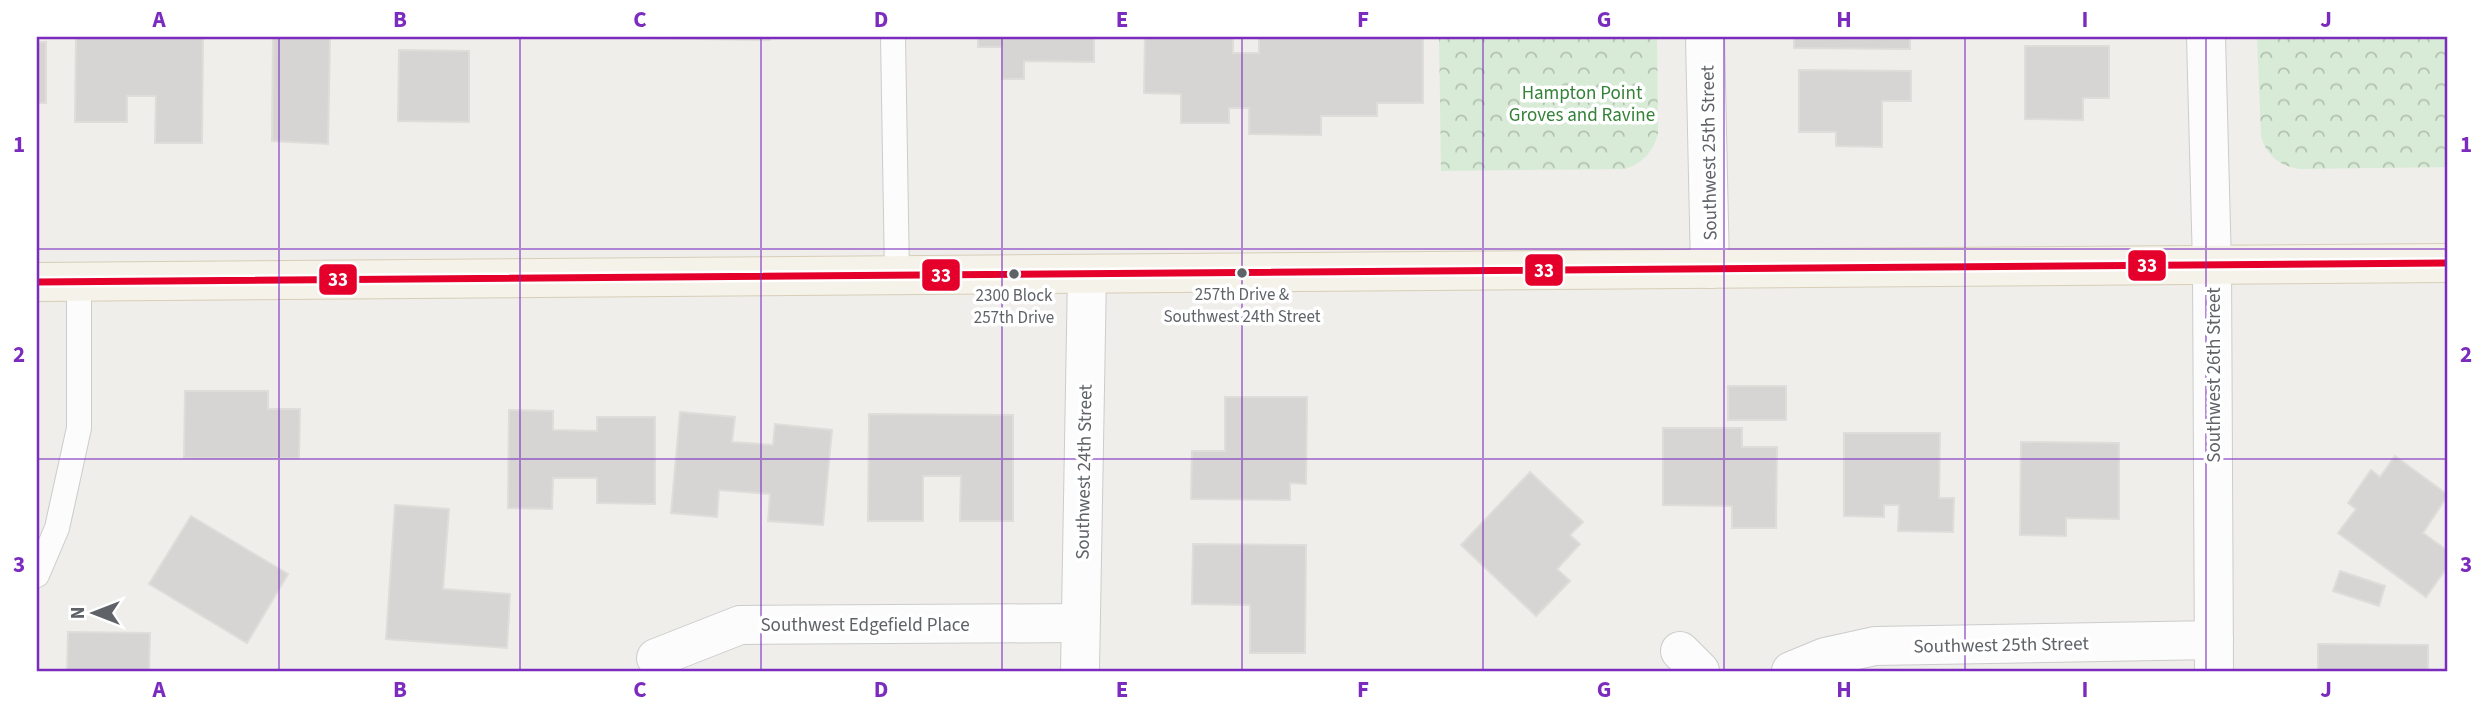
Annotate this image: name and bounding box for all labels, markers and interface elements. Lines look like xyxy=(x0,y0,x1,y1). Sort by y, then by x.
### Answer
text: A xyxy=(151,3,166,36)
text: B xyxy=(393,3,407,36)
text: C xyxy=(633,3,647,36)
text: D xyxy=(874,3,888,36)
text: E xyxy=(1116,3,1128,36)
text: F xyxy=(1357,3,1369,36)
text: G xyxy=(1597,3,1611,36)
text: H xyxy=(1836,3,1852,36)
text: I xyxy=(2082,3,2088,36)
text: J xyxy=(2320,3,2332,36)
street label: Southwest 25th Street xyxy=(1694,64,1725,241)
park label: Hampton Point Groves and Ravine xyxy=(1509,80,1655,129)
text: 1 xyxy=(13,128,25,161)
text: 1 xyxy=(2460,128,2472,161)
line badge: 33 xyxy=(2127,249,2167,282)
line badge: 33 xyxy=(1524,253,1564,287)
text: 33 xyxy=(2137,253,2157,280)
line badge: 33 xyxy=(921,258,961,292)
text: 33 xyxy=(1534,258,1554,285)
line badge: 33 xyxy=(318,263,358,296)
text: 33 xyxy=(931,263,951,290)
marker: 257th Drive & Southwest 24th Street xyxy=(1235,266,1249,280)
text: 33 xyxy=(328,267,348,294)
marker: 2300 Block 257th Drive xyxy=(1007,267,1021,281)
place label: 257th Drive & Southwest 24th Street xyxy=(1164,283,1321,329)
place label: 2300 Block 257th Drive xyxy=(974,284,1054,330)
street label: Southwest 26th Street xyxy=(2201,287,2228,463)
text: 2 xyxy=(13,338,25,371)
text: 2 xyxy=(2460,338,2472,371)
street label: Southwest 24th Street xyxy=(1069,384,1100,560)
text: 3 xyxy=(13,548,25,581)
text: 3 xyxy=(2460,548,2472,581)
north arrow xyxy=(60,578,130,648)
text: N xyxy=(65,607,92,619)
street label: Southwest Edgefield Place xyxy=(760,612,970,639)
street label: Southwest 25th Street xyxy=(1913,630,2090,661)
text: A xyxy=(151,673,166,706)
text: B xyxy=(393,673,407,706)
text: C xyxy=(633,673,647,706)
text: D xyxy=(874,673,888,706)
text: E xyxy=(1116,673,1128,706)
text: F xyxy=(1357,673,1369,706)
text: G xyxy=(1597,673,1611,706)
text: H xyxy=(1836,673,1852,706)
text: I xyxy=(2082,673,2088,706)
text: J xyxy=(2320,673,2332,706)

